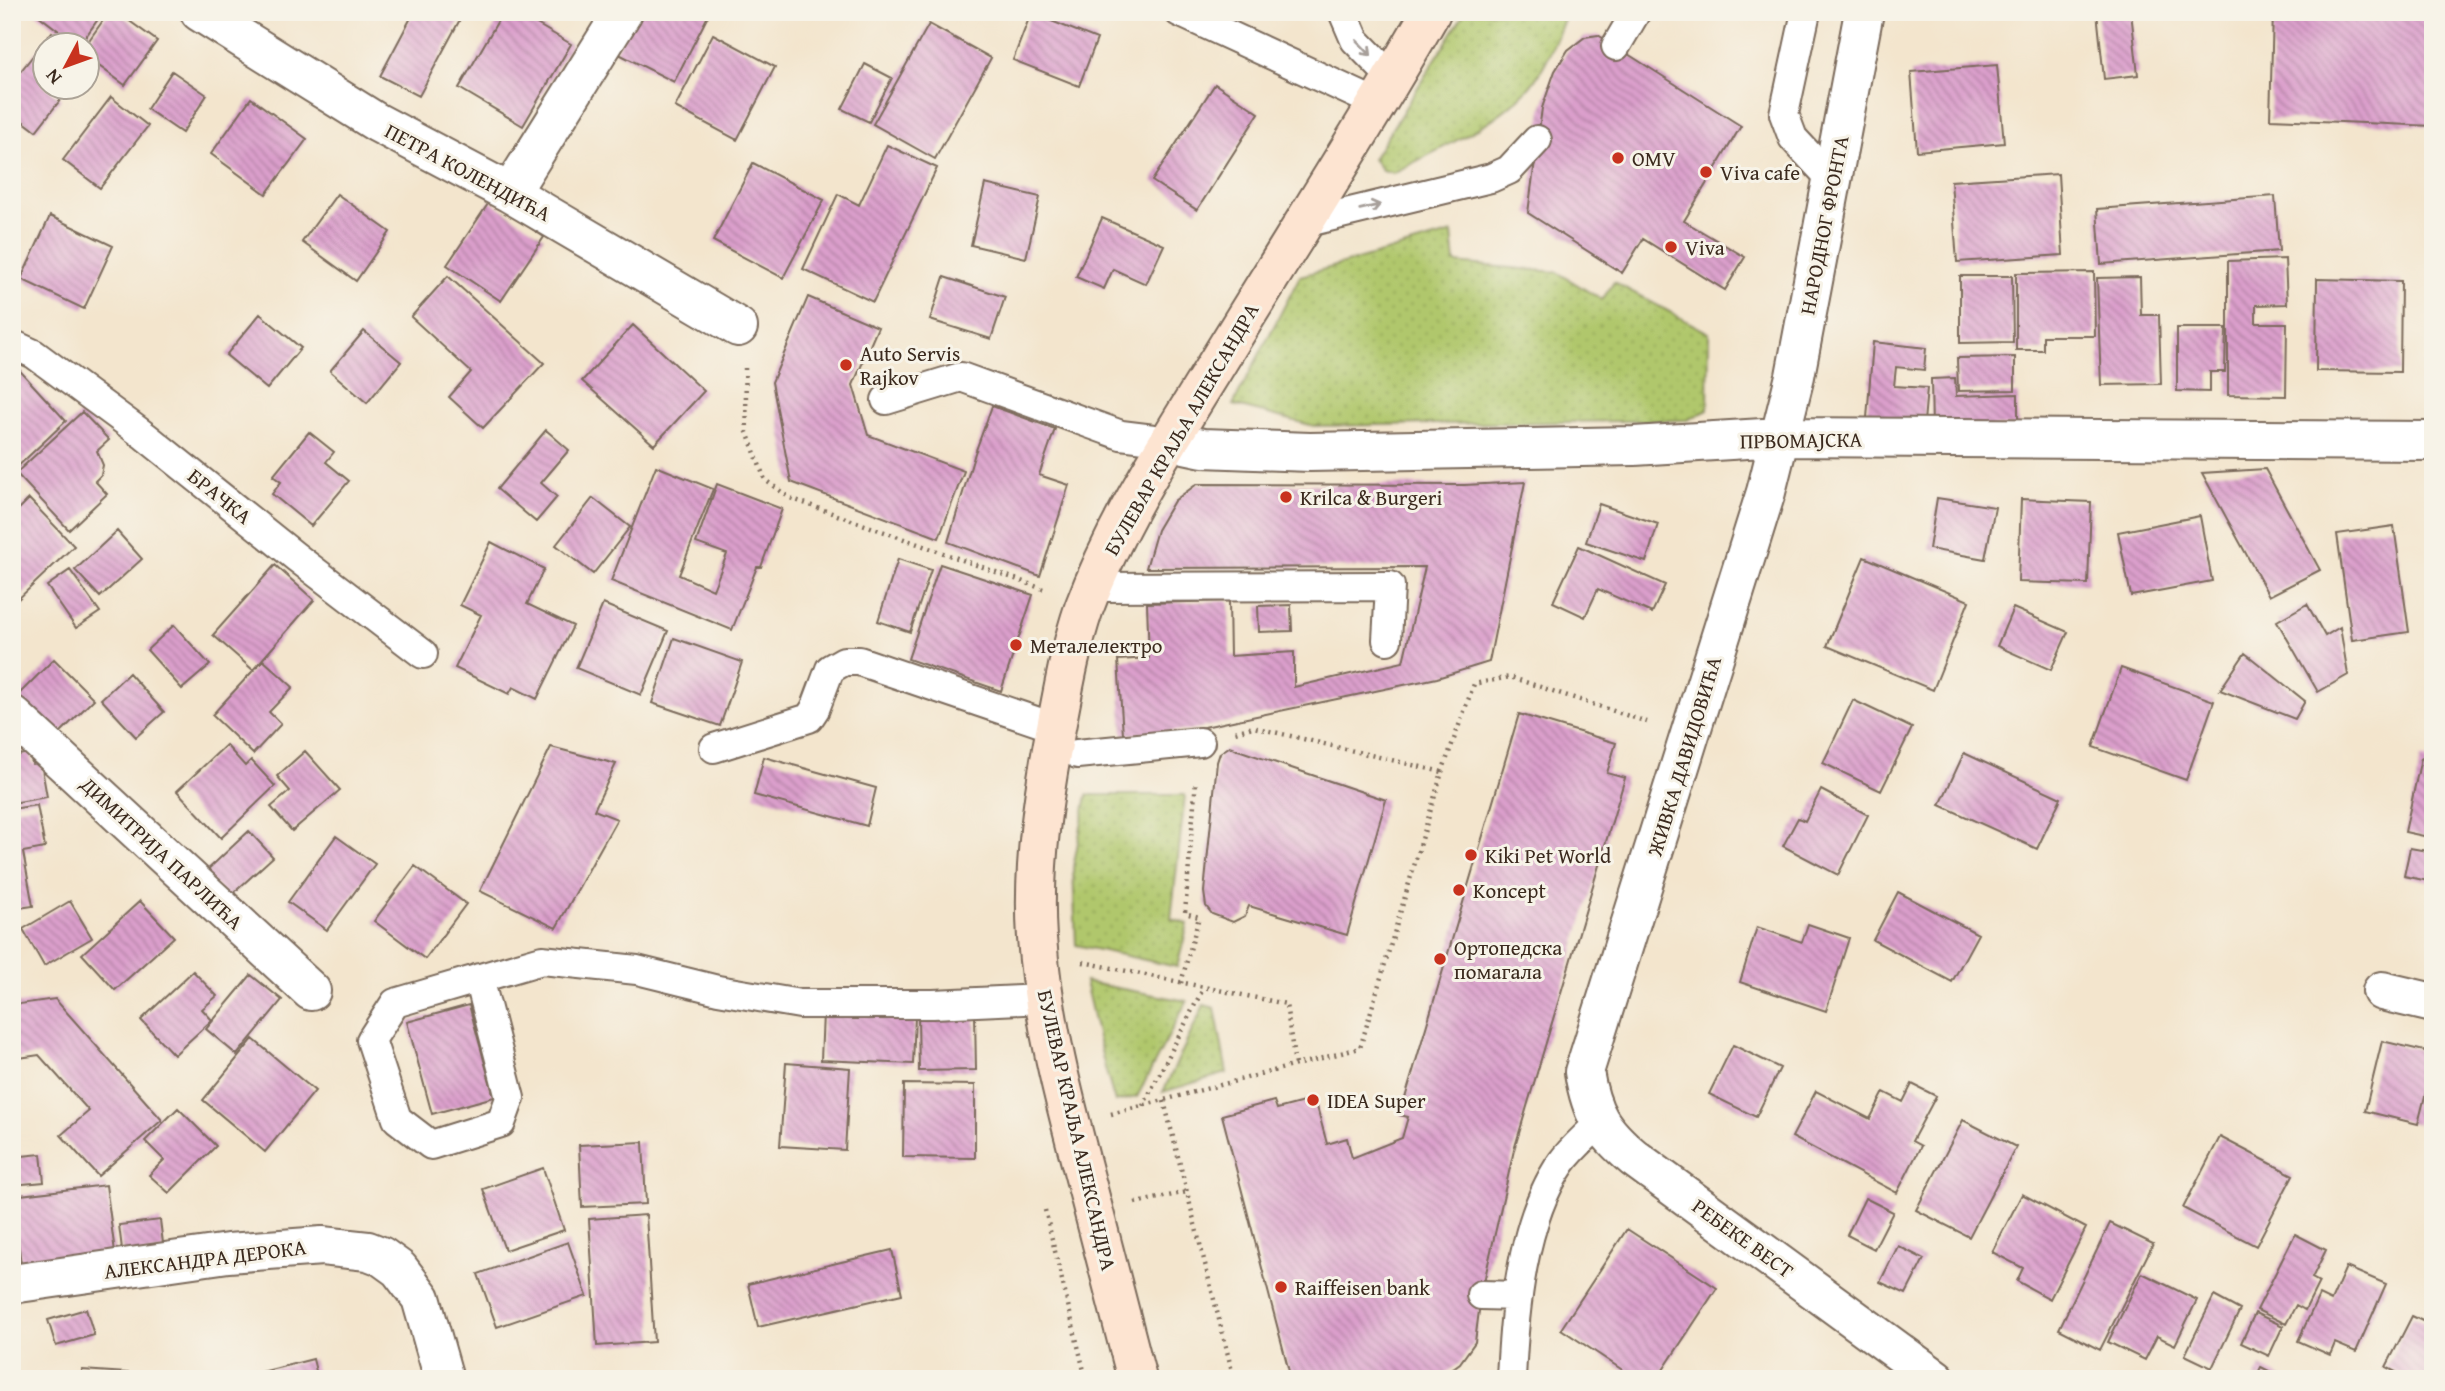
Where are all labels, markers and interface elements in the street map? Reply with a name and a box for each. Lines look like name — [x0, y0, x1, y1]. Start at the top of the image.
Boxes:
north arrow — [32, 32, 102, 102]
one-way arrow — [1355, 40, 1372, 57]
text: N — [38, 63, 68, 91]
street label: ПЕТРА КОЛЕНДИЋА — [380, 115, 557, 229]
street label: НАРОДНОГ ФРОНТА — [1791, 133, 1857, 317]
place label: OMV — [1632, 143, 1676, 174]
marker: OMV — [1610, 150, 1626, 166]
place label: Viva cafe — [1720, 157, 1800, 188]
marker: Viva cafe — [1698, 164, 1714, 180]
one-way arrow — [1358, 200, 1381, 213]
place label: Viva — [1685, 232, 1725, 263]
marker: Viva — [1663, 239, 1679, 255]
street label: БУЛЕВАР КРАЉА АЛЕКСАНДРА — [1096, 297, 1266, 561]
place label: Auto Servis Rajkov — [860, 338, 960, 393]
marker: Auto Servis Rajkov — [838, 357, 854, 373]
street label: ПРВОМАЈСКА — [1740, 423, 1863, 457]
street label: БРАЧКА — [181, 461, 259, 532]
place label: Krilca & Burgeri — [1300, 482, 1442, 513]
marker: Krilca & Burgeri — [1278, 489, 1294, 505]
place label: Металелектро — [1030, 630, 1162, 661]
marker: Металелектро — [1008, 637, 1024, 653]
street label: ЖИВКА ДАВИДОВИЋА — [1639, 652, 1729, 861]
street label: ДИМИТРИЈА ПАРЛИЋА — [73, 768, 250, 937]
place label: Kiki Pet World — [1485, 840, 1612, 871]
marker: Kiki Pet World — [1463, 847, 1479, 863]
place label: Koncept — [1473, 875, 1546, 906]
marker: Koncept — [1451, 882, 1467, 898]
place label: Ортопедска помагала — [1454, 932, 1562, 987]
marker: Ортопедска помагала — [1432, 951, 1448, 967]
street label: БУЛЕВАР КРАЉА АЛЕКСАНДРА — [1030, 987, 1124, 1274]
place label: IDEA Super — [1327, 1085, 1426, 1116]
marker: IDEA Super — [1305, 1092, 1321, 1108]
street label: РЕБЕКЕ ВЕСТ — [1686, 1191, 1800, 1285]
street label: АЛЕКСАНДРА ДЕРОКА — [102, 1231, 308, 1287]
place label: Raiffeisen bank — [1295, 1272, 1430, 1303]
marker: Raiffeisen bank — [1273, 1279, 1289, 1295]

